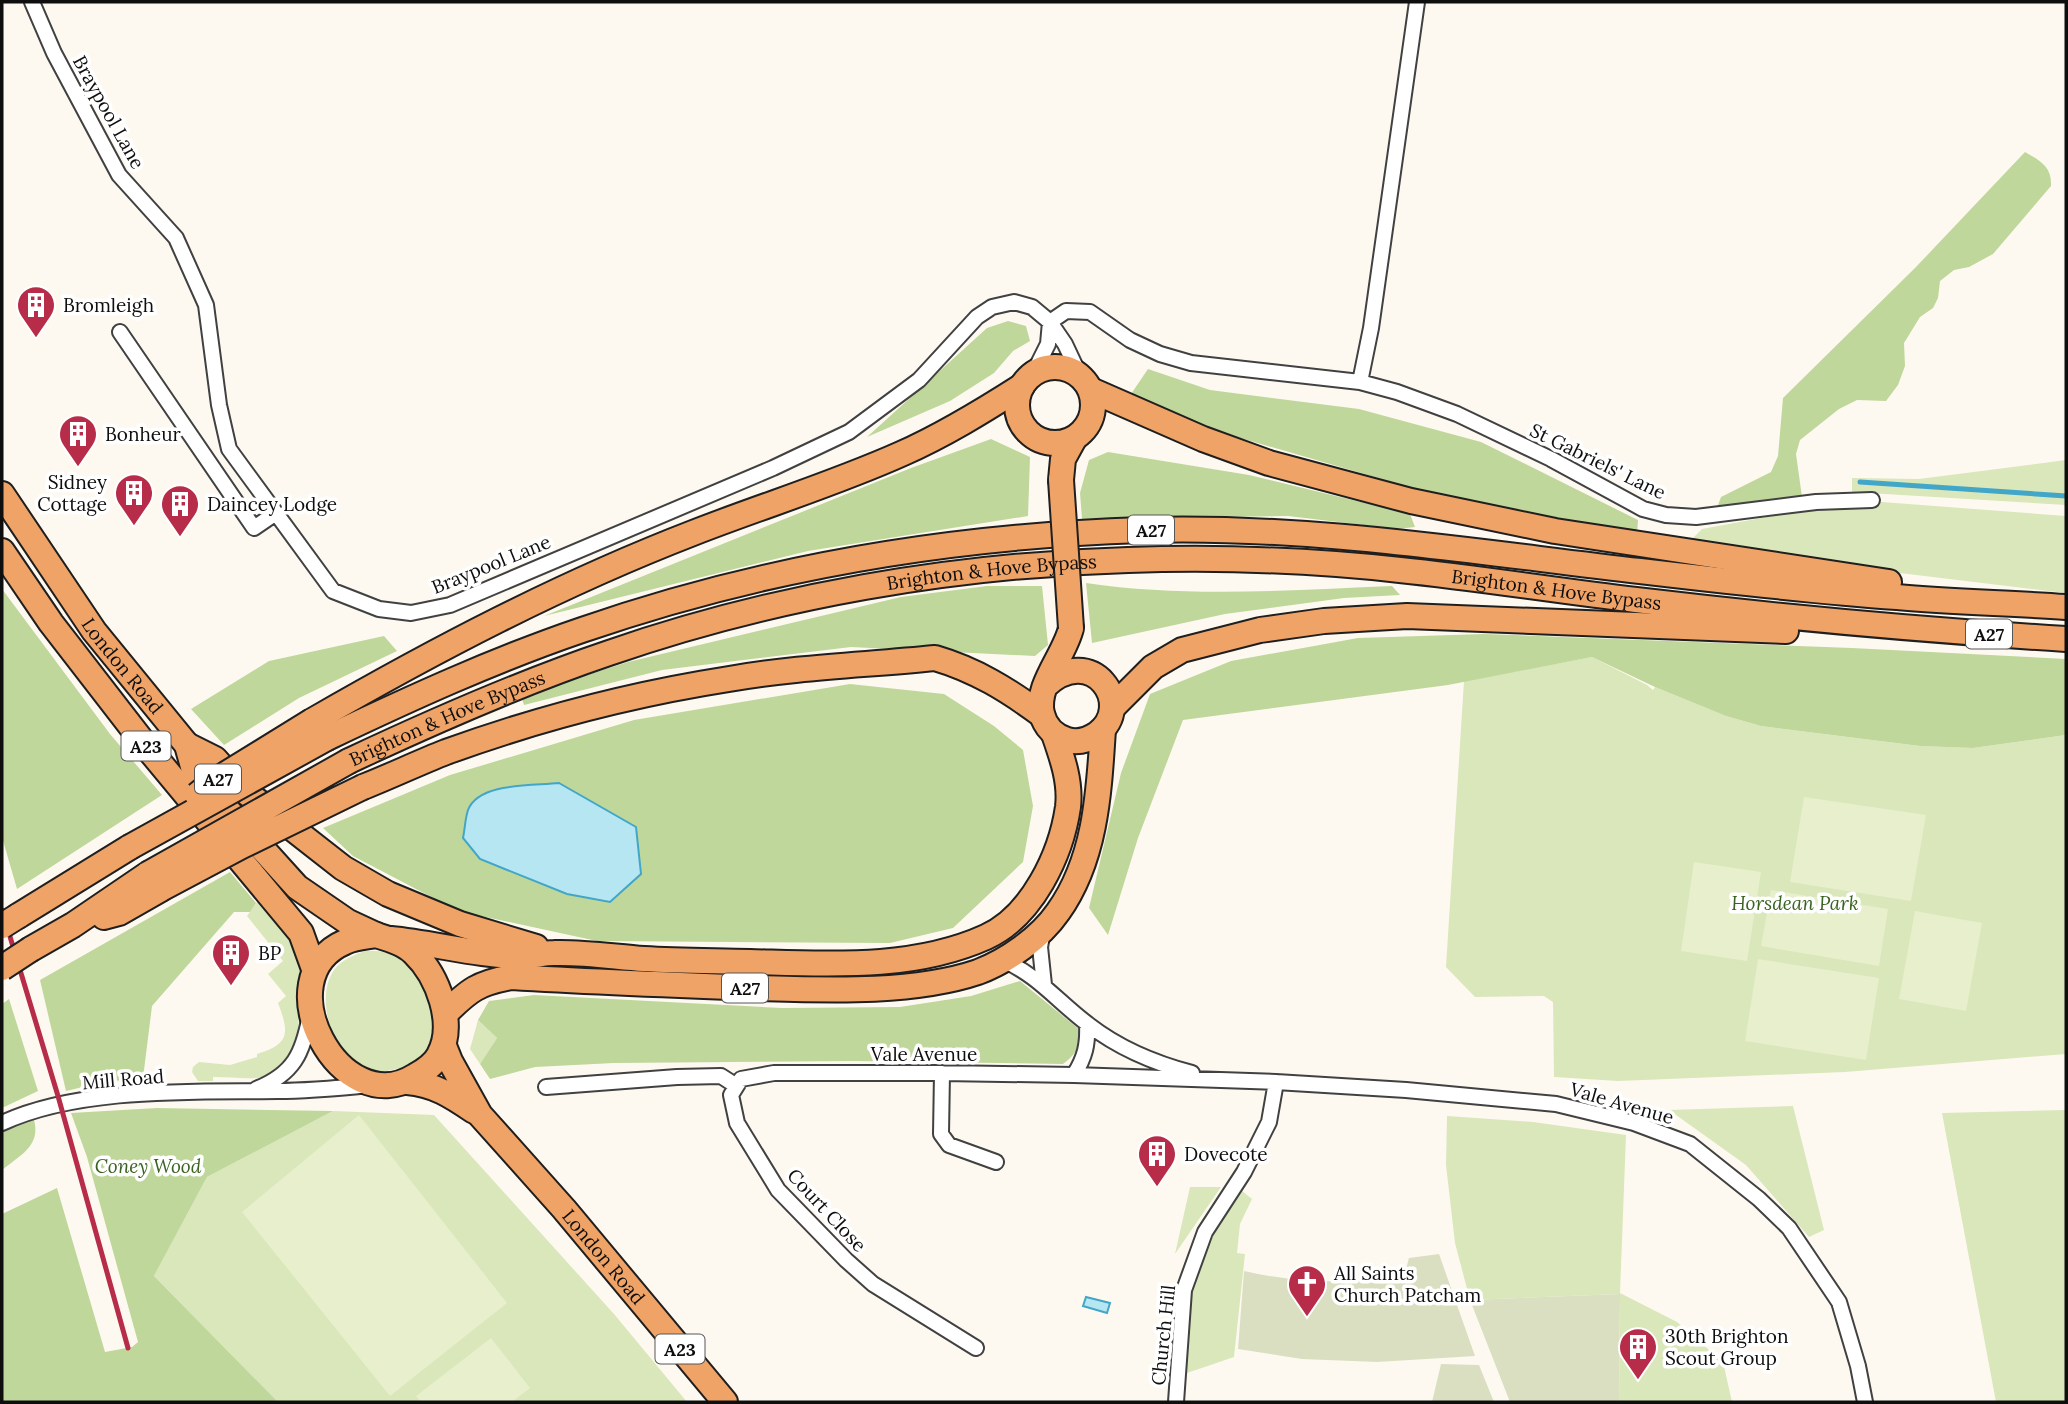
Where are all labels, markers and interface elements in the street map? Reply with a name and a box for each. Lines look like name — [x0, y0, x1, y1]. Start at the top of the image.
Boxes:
street label: Braypool Lane — [68, 51, 150, 173]
building icon: Bromleigh — [15, 284, 57, 339]
place label: Bromleigh — [63, 293, 154, 317]
building icon: Bonheur — [57, 413, 99, 468]
street label: St Gabriels' Lane — [1526, 418, 1670, 504]
place label: Bonheur — [105, 422, 181, 446]
place label: Sidney Cottage — [37, 470, 107, 516]
building icon: Sidney Cottage — [113, 472, 155, 527]
building icon: Daincey Lodge — [159, 483, 201, 538]
place label: Daincey Lodge — [207, 492, 337, 516]
road number: A27 — [1128, 516, 1174, 544]
street label: Braypool Lane — [428, 529, 554, 599]
street label: Brighton & Hove Bypass — [885, 549, 1098, 595]
street label: Brighton & Hove Bypass — [1450, 564, 1663, 615]
street label: London Road — [77, 613, 169, 719]
road number: A27 — [1966, 620, 2012, 648]
street label: Brighton & Hove Bypass — [345, 665, 549, 771]
road number: A23 — [122, 732, 170, 760]
road number: A27 — [195, 764, 241, 794]
park label: Horsdean Park — [1731, 891, 1859, 915]
building icon: BP — [210, 932, 252, 987]
place label: BP — [258, 941, 282, 965]
road number: A27 — [722, 973, 768, 1002]
street label: Vale Avenue — [870, 1042, 977, 1066]
street label: Mill Road — [81, 1063, 165, 1095]
street label: Vale Avenue — [1566, 1076, 1677, 1129]
building icon: Dovecote — [1136, 1133, 1178, 1188]
place label: Dovecote — [1184, 1142, 1268, 1166]
park label: Coney Wood — [95, 1154, 202, 1178]
street label: Court Close — [782, 1163, 872, 1257]
street label: London Road — [557, 1204, 650, 1309]
place label: All Saints Church Patcham — [1333, 1261, 1481, 1307]
church icon: All Saints Church Patcham — [1286, 1263, 1328, 1318]
street label: Church Hill — [1146, 1284, 1180, 1386]
place label: 30th Brighton Scout Group — [1665, 1324, 1789, 1370]
building icon: 30th Brighton Scout Group — [1617, 1326, 1659, 1381]
road number: A23 — [656, 1334, 704, 1364]

